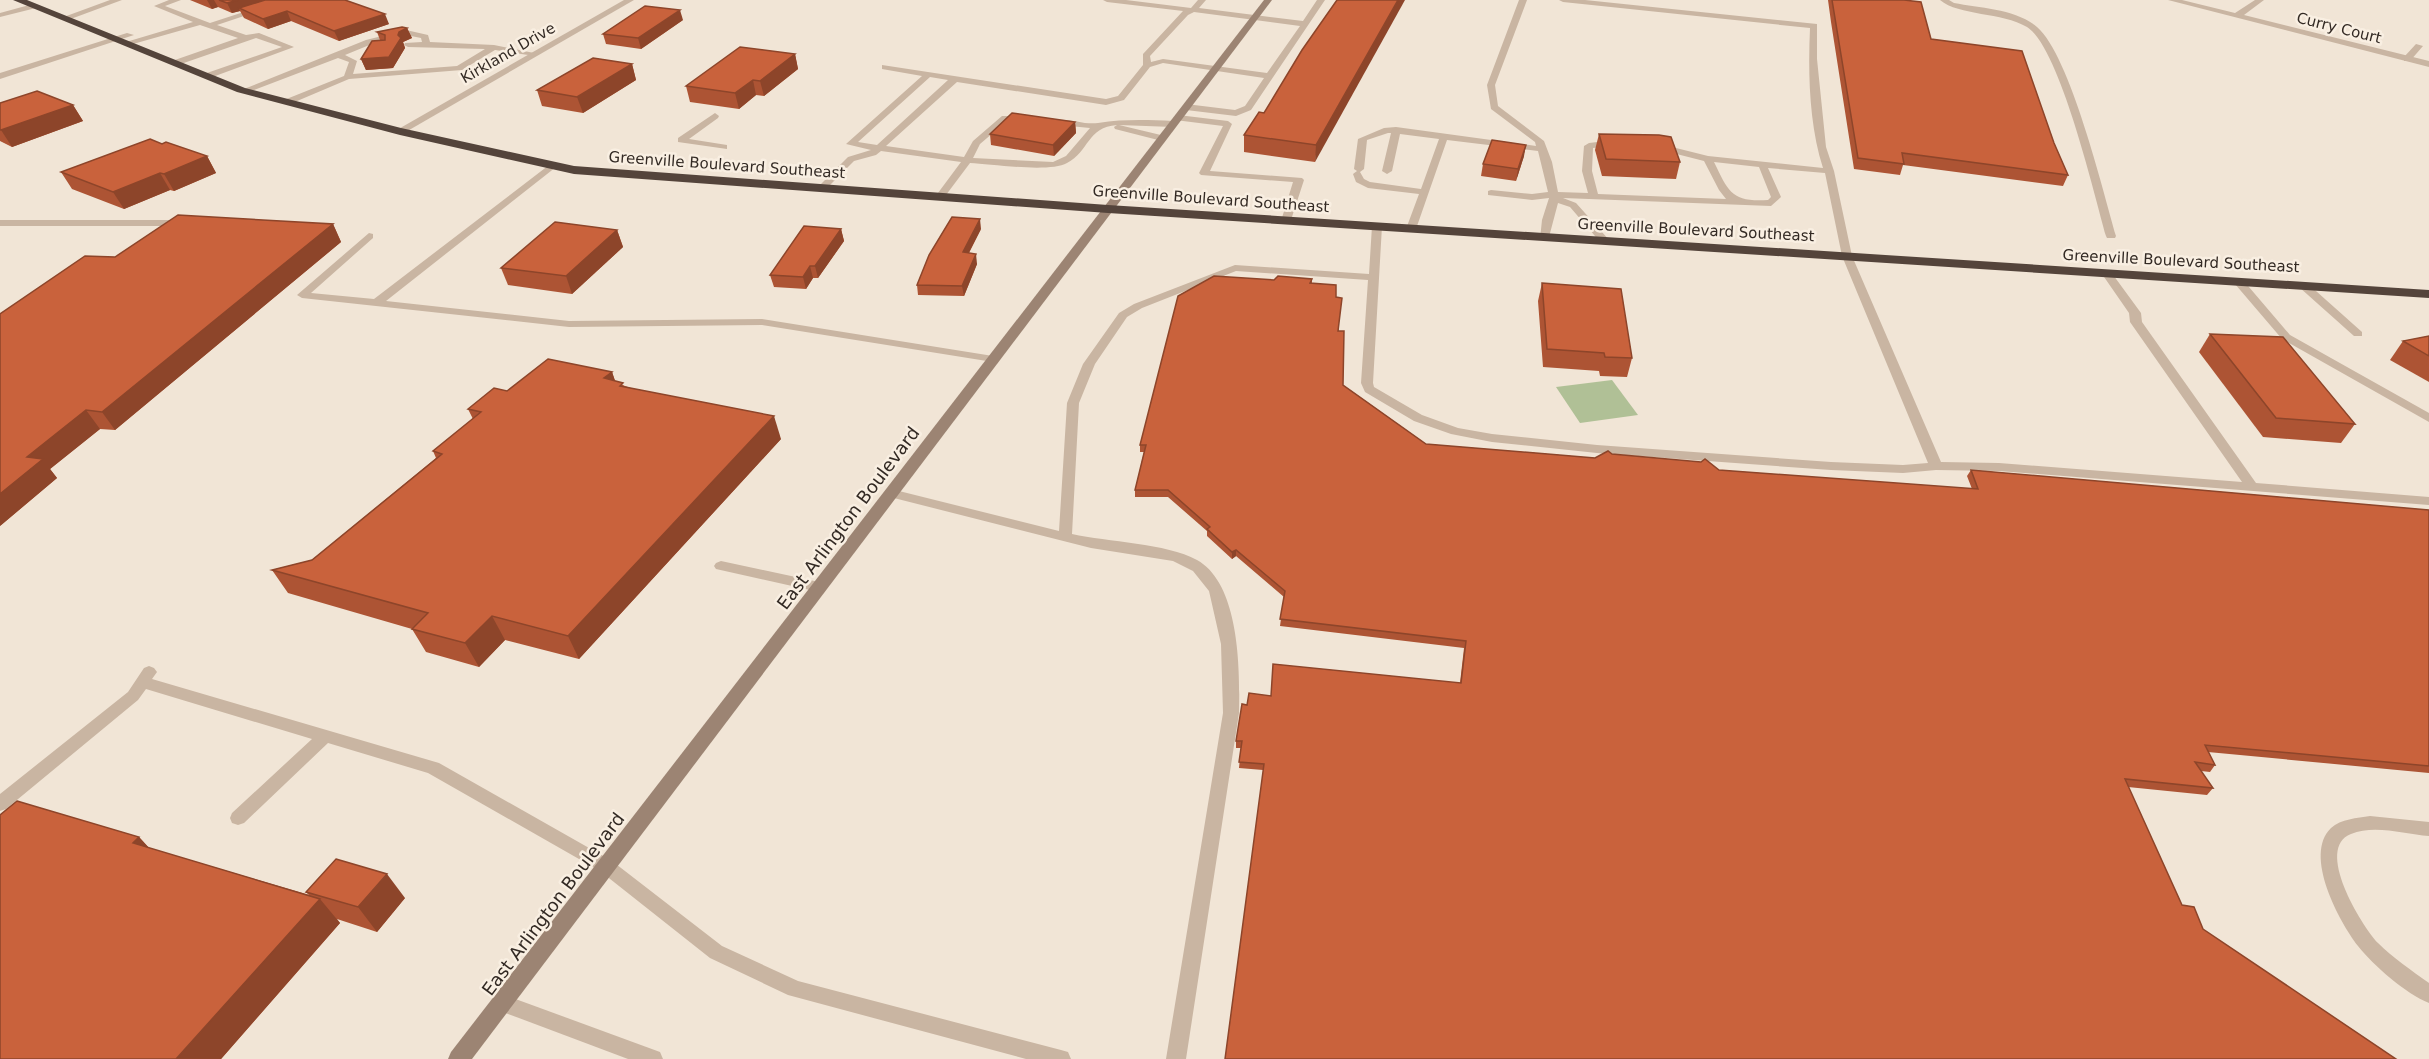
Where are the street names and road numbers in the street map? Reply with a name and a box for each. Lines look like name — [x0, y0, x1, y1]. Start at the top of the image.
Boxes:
street label: Curry Court — [2295, 9, 2383, 47]
street label: Kirkland Drive — [458, 19, 558, 87]
street label: Greenville Boulevard Southeast — [608, 148, 846, 182]
street label: Greenville Boulevard Southeast — [1092, 182, 1330, 216]
street label: Greenville Boulevard Southeast — [1577, 215, 1815, 245]
street label: Greenville Boulevard Southeast — [2062, 246, 2300, 276]
street label: East Arlington Boulevard — [772, 422, 924, 614]
street label: East Arlington Boulevard — [477, 808, 629, 1000]

